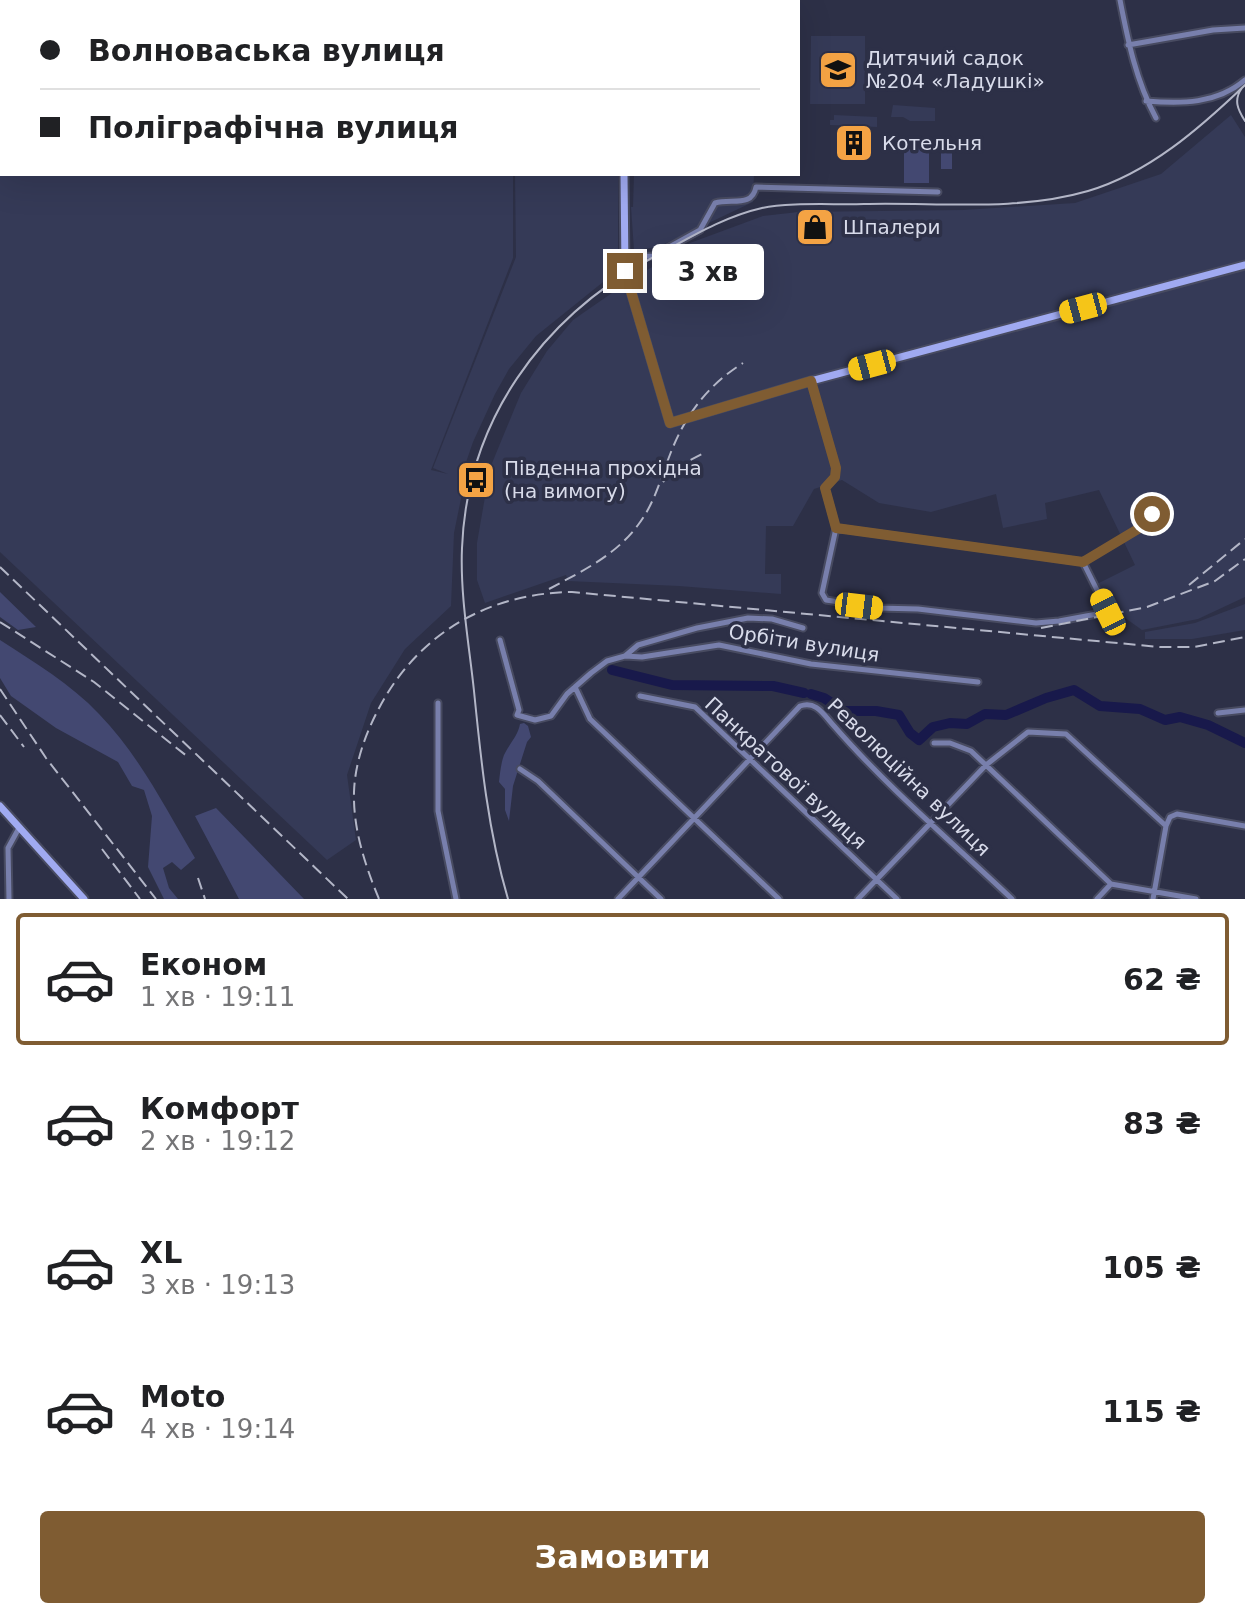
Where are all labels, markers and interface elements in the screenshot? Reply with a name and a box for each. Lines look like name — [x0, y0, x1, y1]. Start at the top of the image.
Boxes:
text: Волноваська вулиця — [88, 33, 445, 68]
place label: Дитячий садок №204 «Ладушкі» — [866, 46, 1045, 93]
school or university icon: Дитячий садок №204 «Ладушкі» — [817, 49, 859, 91]
text: Поліграфічна вулиця — [88, 110, 458, 145]
building icon: Котельня — [833, 122, 875, 164]
place label: Котельня — [882, 131, 982, 155]
shop icon: Шпалери — [794, 206, 836, 248]
place label: Шпалери — [843, 215, 941, 239]
callout: 3 хв — [653, 243, 765, 299]
route end — [607, 253, 643, 289]
text: 3 хв — [678, 257, 738, 287]
car — [1057, 290, 1109, 326]
car — [846, 347, 898, 383]
place label: Південна прохідна (на вимогу) — [504, 456, 702, 503]
bus stop icon: Південна прохідна (на вимогу) — [455, 459, 497, 501]
route start — [1134, 496, 1170, 532]
car — [1087, 585, 1129, 639]
car — [834, 591, 884, 621]
street label: Орбіти вулиця — [727, 619, 881, 667]
street label: Панкратової вулиця — [700, 692, 872, 854]
street label: Революційна вулиця — [823, 693, 995, 861]
icon: car — [44, 943, 116, 1015]
text: Економ — [140, 947, 267, 982]
text: 62 ₴ — [1123, 962, 1201, 997]
text: 1 хв · 19:11 — [140, 982, 295, 1012]
icon: car — [44, 1087, 116, 1159]
text: Комфорт — [140, 1091, 299, 1126]
text: 83 ₴ — [1123, 1106, 1201, 1141]
text: 2 хв · 19:12 — [140, 1126, 295, 1156]
icon: car — [44, 1231, 116, 1303]
text: XL — [140, 1235, 182, 1270]
text: 105 ₴ — [1102, 1250, 1201, 1285]
text: 3 хв · 19:13 — [140, 1270, 295, 1300]
icon: car — [44, 1375, 116, 1447]
text: Moto — [140, 1379, 225, 1414]
text: 115 ₴ — [1102, 1394, 1201, 1429]
text: 4 хв · 19:14 — [140, 1414, 295, 1444]
button: Замовити — [40, 1511, 1205, 1603]

